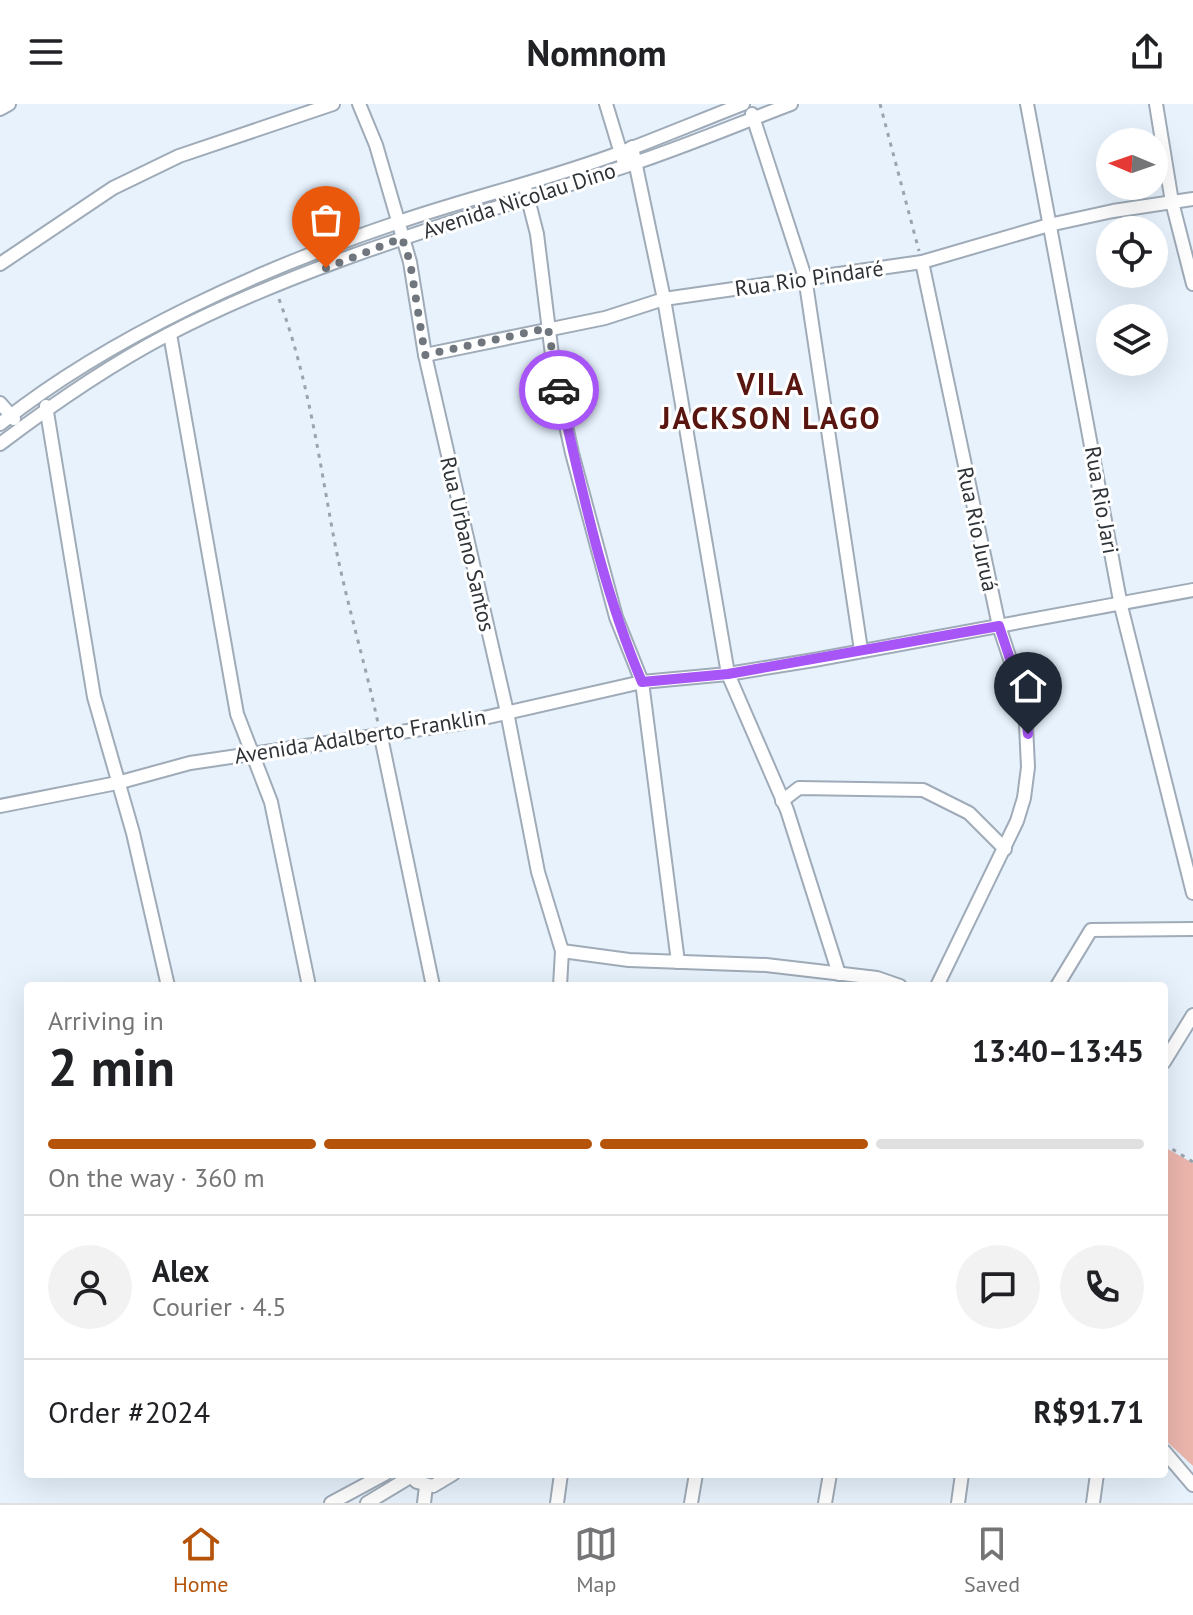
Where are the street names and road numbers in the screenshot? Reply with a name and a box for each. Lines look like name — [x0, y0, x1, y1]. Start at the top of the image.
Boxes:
street label: Avenida Nicolau Dino — [419, 156, 619, 244]
street label: Rua Rio Pindaré — [733, 254, 885, 302]
street label: Rua Rio Jari — [1079, 444, 1125, 556]
street label: Rua Urbano Santos — [434, 454, 502, 634]
street label: Rua Rio Juruá — [951, 464, 1005, 594]
street label: Avenida Adalberto Franklin — [232, 702, 488, 770]

